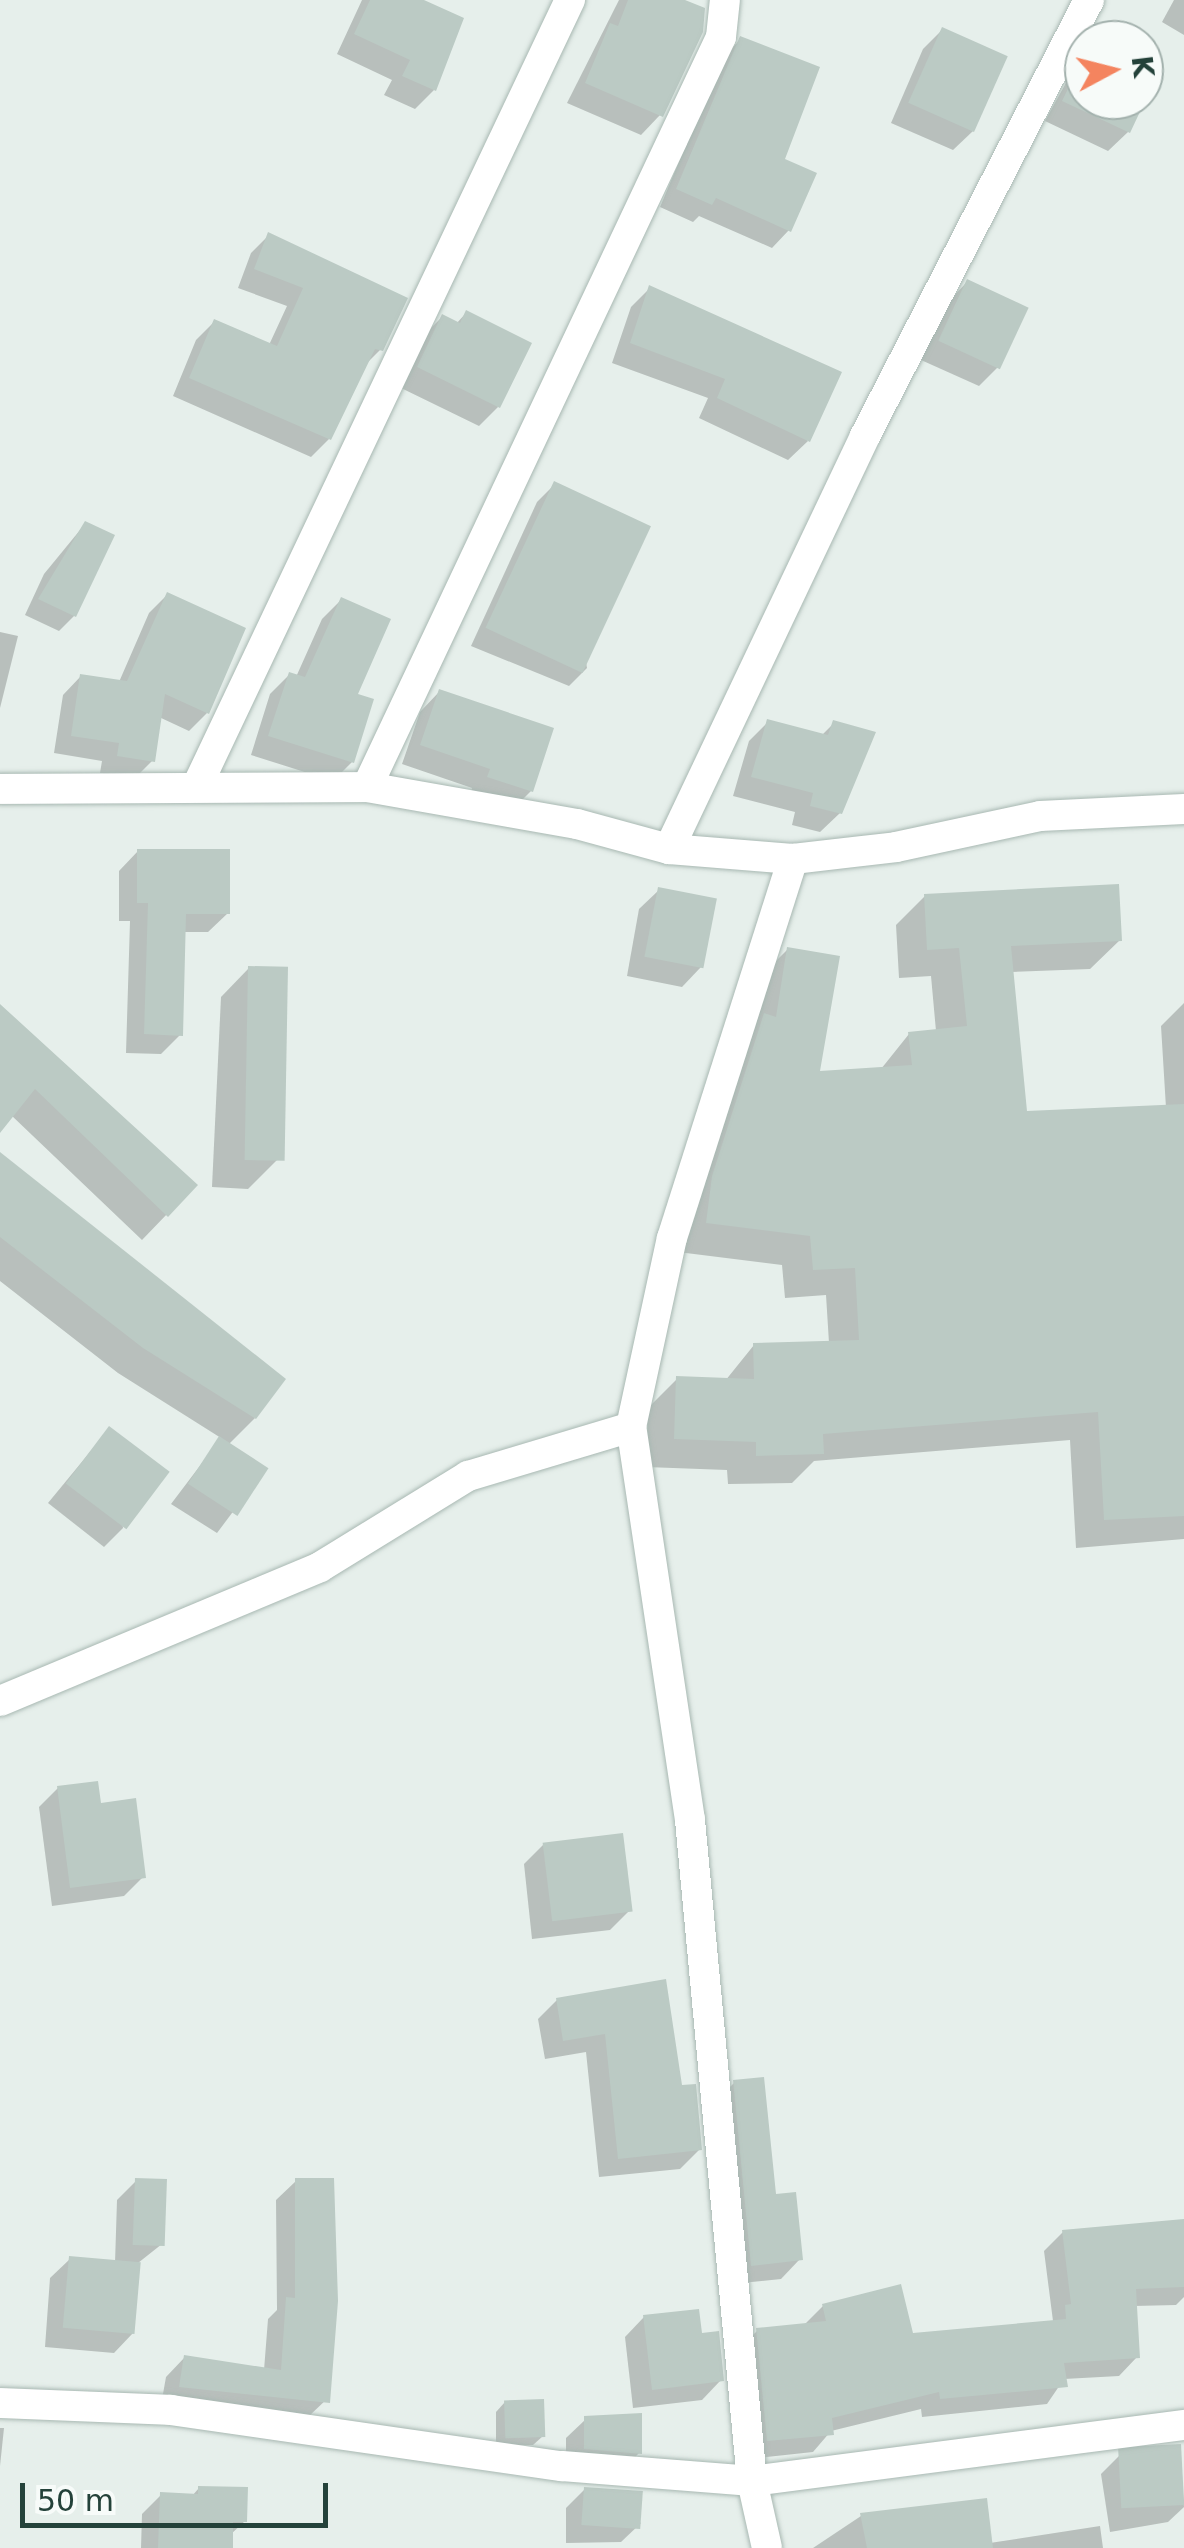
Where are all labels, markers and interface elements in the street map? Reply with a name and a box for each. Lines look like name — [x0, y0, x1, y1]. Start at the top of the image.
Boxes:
north arrow — [1064, 20, 1164, 120]
text: K — [1125, 54, 1160, 79]
scale bar — [25, 2463, 332, 2525]
text: 50 m — [37, 2483, 114, 2518]

